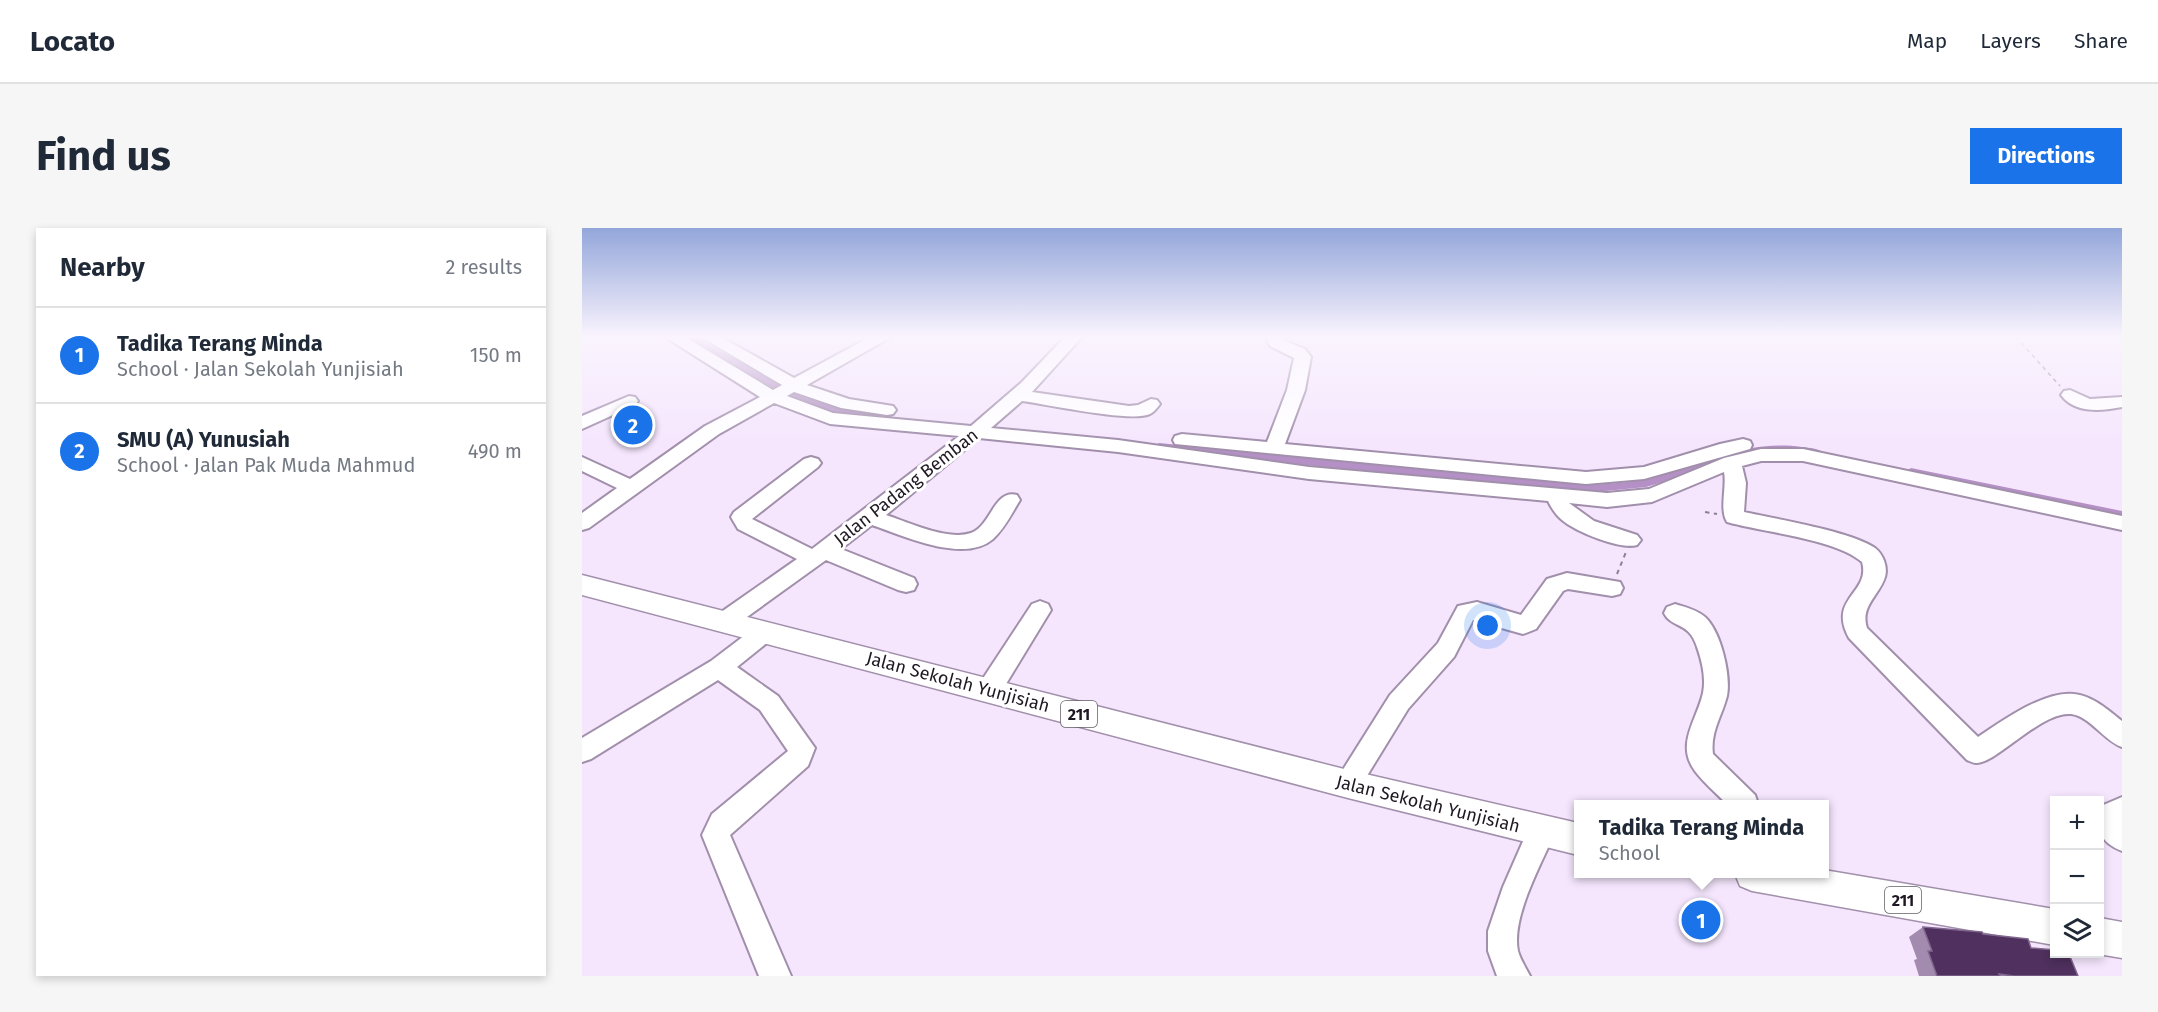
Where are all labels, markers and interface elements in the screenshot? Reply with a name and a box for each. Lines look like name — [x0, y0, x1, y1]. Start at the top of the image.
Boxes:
text: Locato — [30, 25, 115, 58]
text: Map — [1907, 28, 1947, 54]
text: Layers — [1980, 28, 2041, 54]
text: Share — [2074, 28, 2128, 54]
button: Directions — [1970, 128, 2122, 184]
text: Find us — [36, 131, 171, 181]
text: Nearby — [60, 252, 145, 283]
text: 2 results — [445, 255, 522, 279]
text: Tadika Terang Minda — [117, 330, 323, 357]
text: 1 — [75, 343, 84, 367]
text: 150 m — [470, 343, 522, 367]
text: School · Jalan Sekolah Yunjisiah — [117, 357, 404, 381]
pin: 2 — [614, 402, 652, 448]
street label: Jalan Padang Bemban — [830, 424, 982, 550]
text: SMU (A) Yunusiah — [117, 426, 290, 453]
text: 2 — [74, 439, 85, 463]
text: 490 m — [468, 439, 522, 463]
text: School · Jalan Pak Muda Mahmud — [117, 453, 415, 477]
your location — [1473, 611, 1502, 640]
street label: Jalan Sekolah Yunjisiah — [864, 647, 1052, 717]
road number: 211 — [1061, 701, 1097, 727]
street label: Jalan Sekolah Yunjisiah — [1334, 770, 1522, 838]
map controls — [2050, 796, 2104, 958]
button: + — [2050, 796, 2104, 850]
popup — [1574, 800, 1829, 878]
text: Tadika Terang Minda — [1599, 814, 1804, 841]
text: School — [1599, 841, 1660, 865]
button: − — [2050, 850, 2104, 904]
road number: 211 — [1885, 887, 1921, 913]
pin: 1 — [1682, 898, 1720, 942]
button: layers — [2050, 904, 2104, 958]

